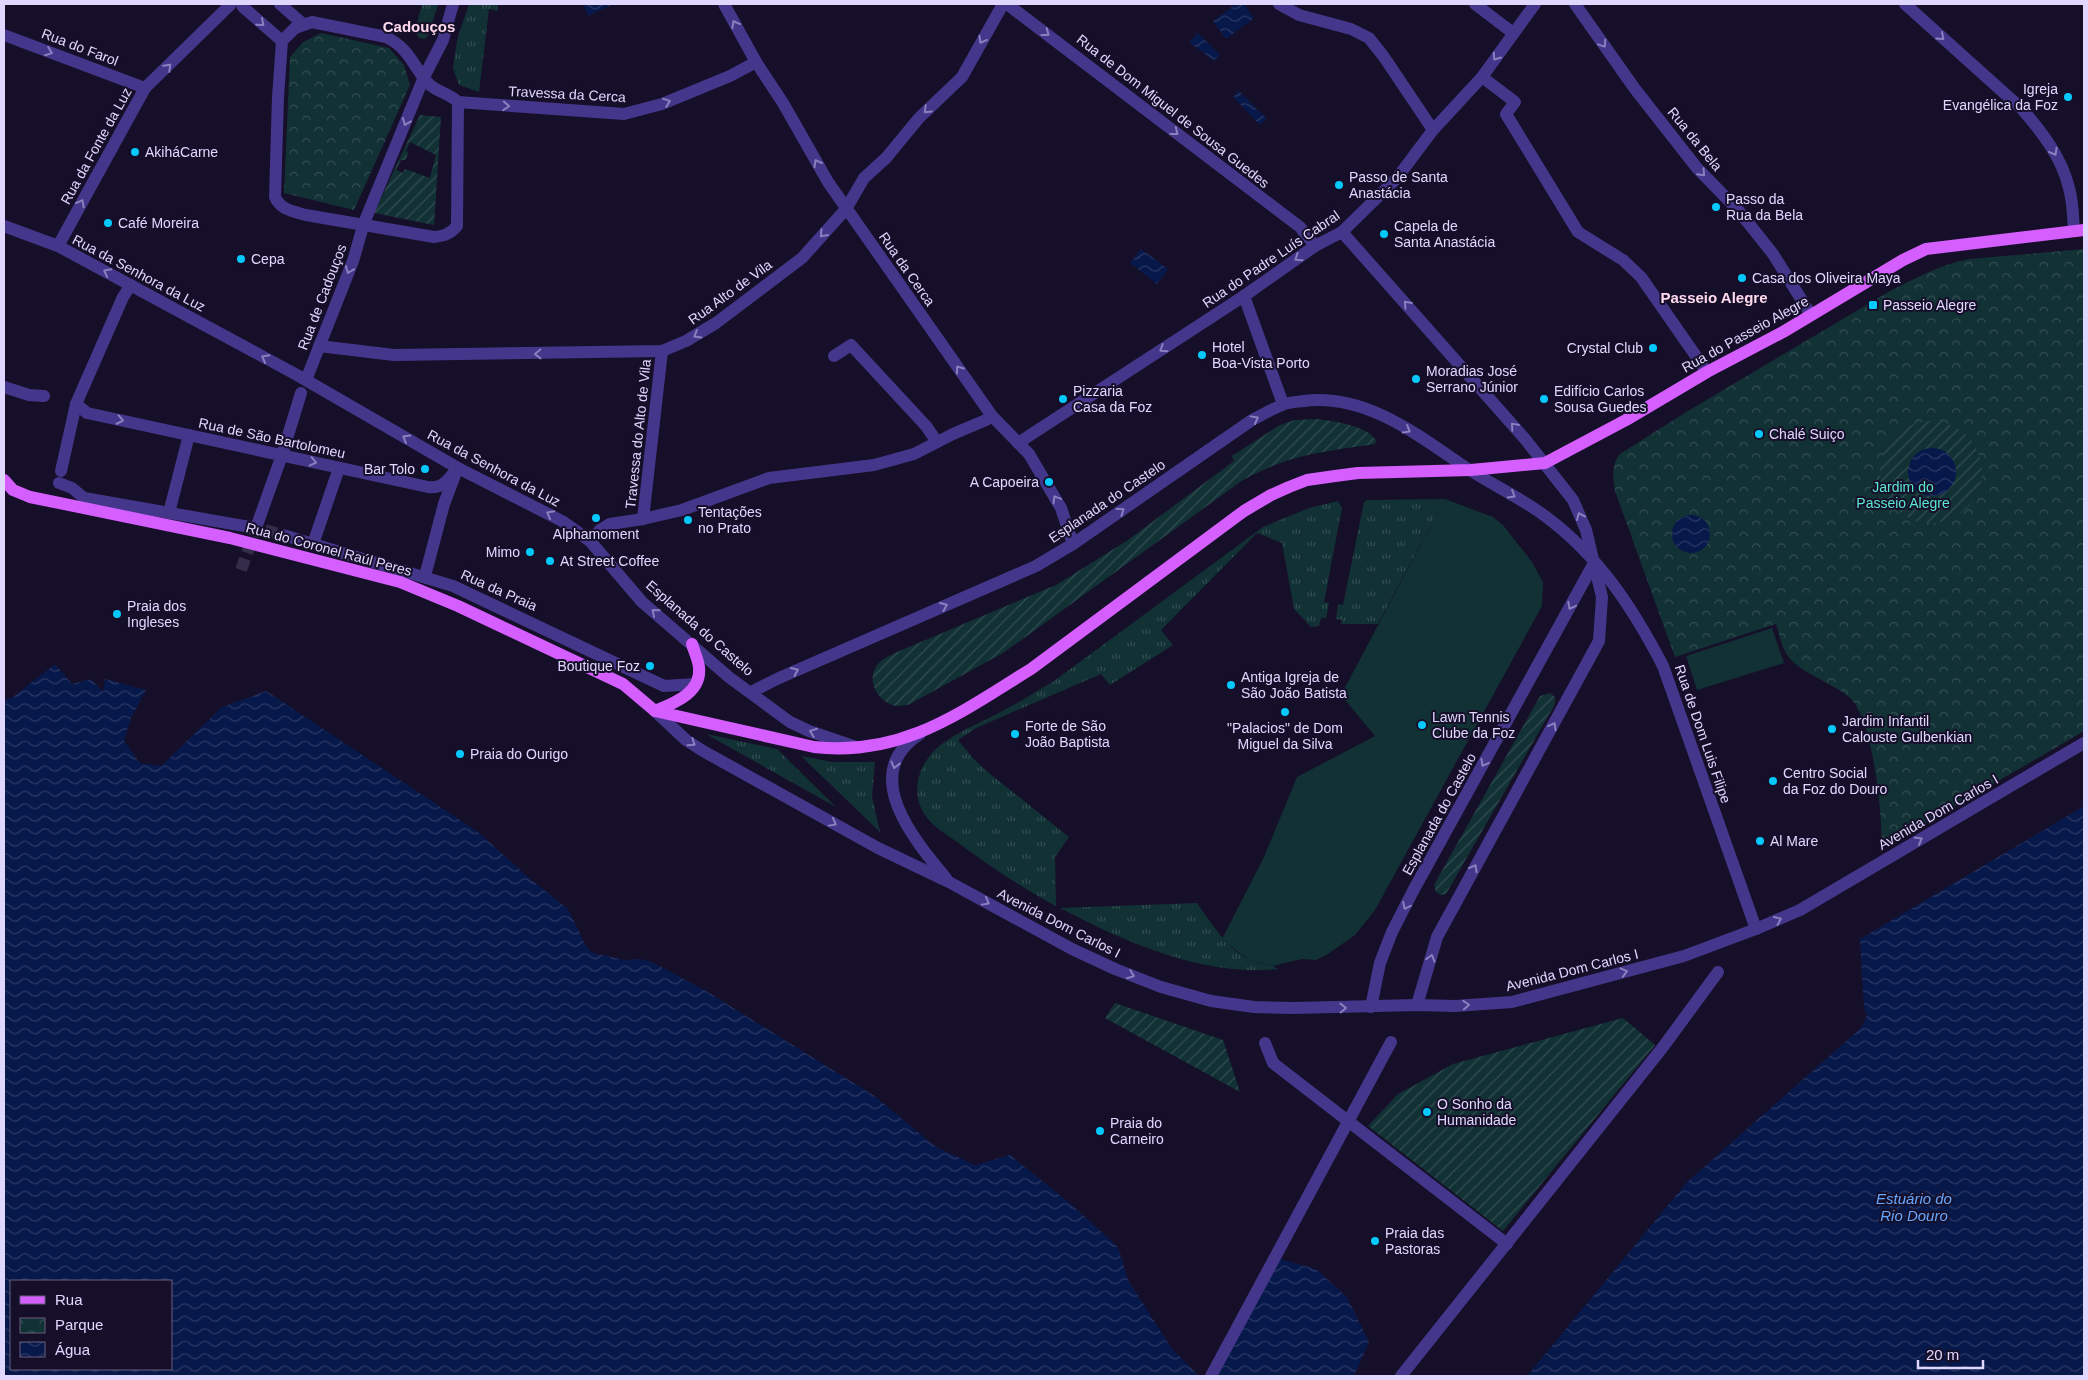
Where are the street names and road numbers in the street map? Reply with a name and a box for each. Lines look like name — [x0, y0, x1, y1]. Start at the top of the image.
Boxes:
street label: Rua do Farol — [39, 25, 121, 69]
street label: Rua de Dom Miguel de Sousa Guedes — [1074, 31, 1272, 191]
street label: Travessa da Cerca — [508, 83, 626, 105]
street label: Rua da Fonte da Luz — [57, 85, 135, 207]
street label: Rua da Bela — [1665, 104, 1726, 174]
street label: Rua do Padre Luís Cabral — [1199, 207, 1343, 311]
street label: Rua da Cerca — [876, 229, 938, 309]
street label: Rua da Senhora da Luz — [70, 231, 208, 315]
street label: Rua de Cadouços — [294, 242, 350, 352]
street label: Rua Alto de Vila — [685, 256, 775, 328]
street label: Rua do Passeio Alegre — [1679, 292, 1811, 376]
street label: Travessa do Alto de Vila — [622, 358, 654, 510]
street label: Rua de São Bartolomeu — [197, 415, 347, 461]
street label: Rua da Senhora da Luz — [425, 426, 563, 510]
street label: Esplanada do Castelo — [1046, 456, 1168, 546]
street label: Rua do Coronel Raúl Peres — [244, 519, 414, 579]
street label: Rua da Praia — [458, 566, 540, 614]
street label: Esplanada do Castelo — [643, 577, 757, 679]
street label: Rua de Dom Luis Filipe — [1672, 663, 1734, 806]
street label: Esplanada do Castelo — [1399, 750, 1479, 878]
street label: Avenida Dom Carlos I — [1875, 771, 2001, 853]
street label: Avenida Dom Carlos I — [995, 885, 1123, 961]
street label: Avenida Dom Carlos I — [1504, 946, 1640, 994]

